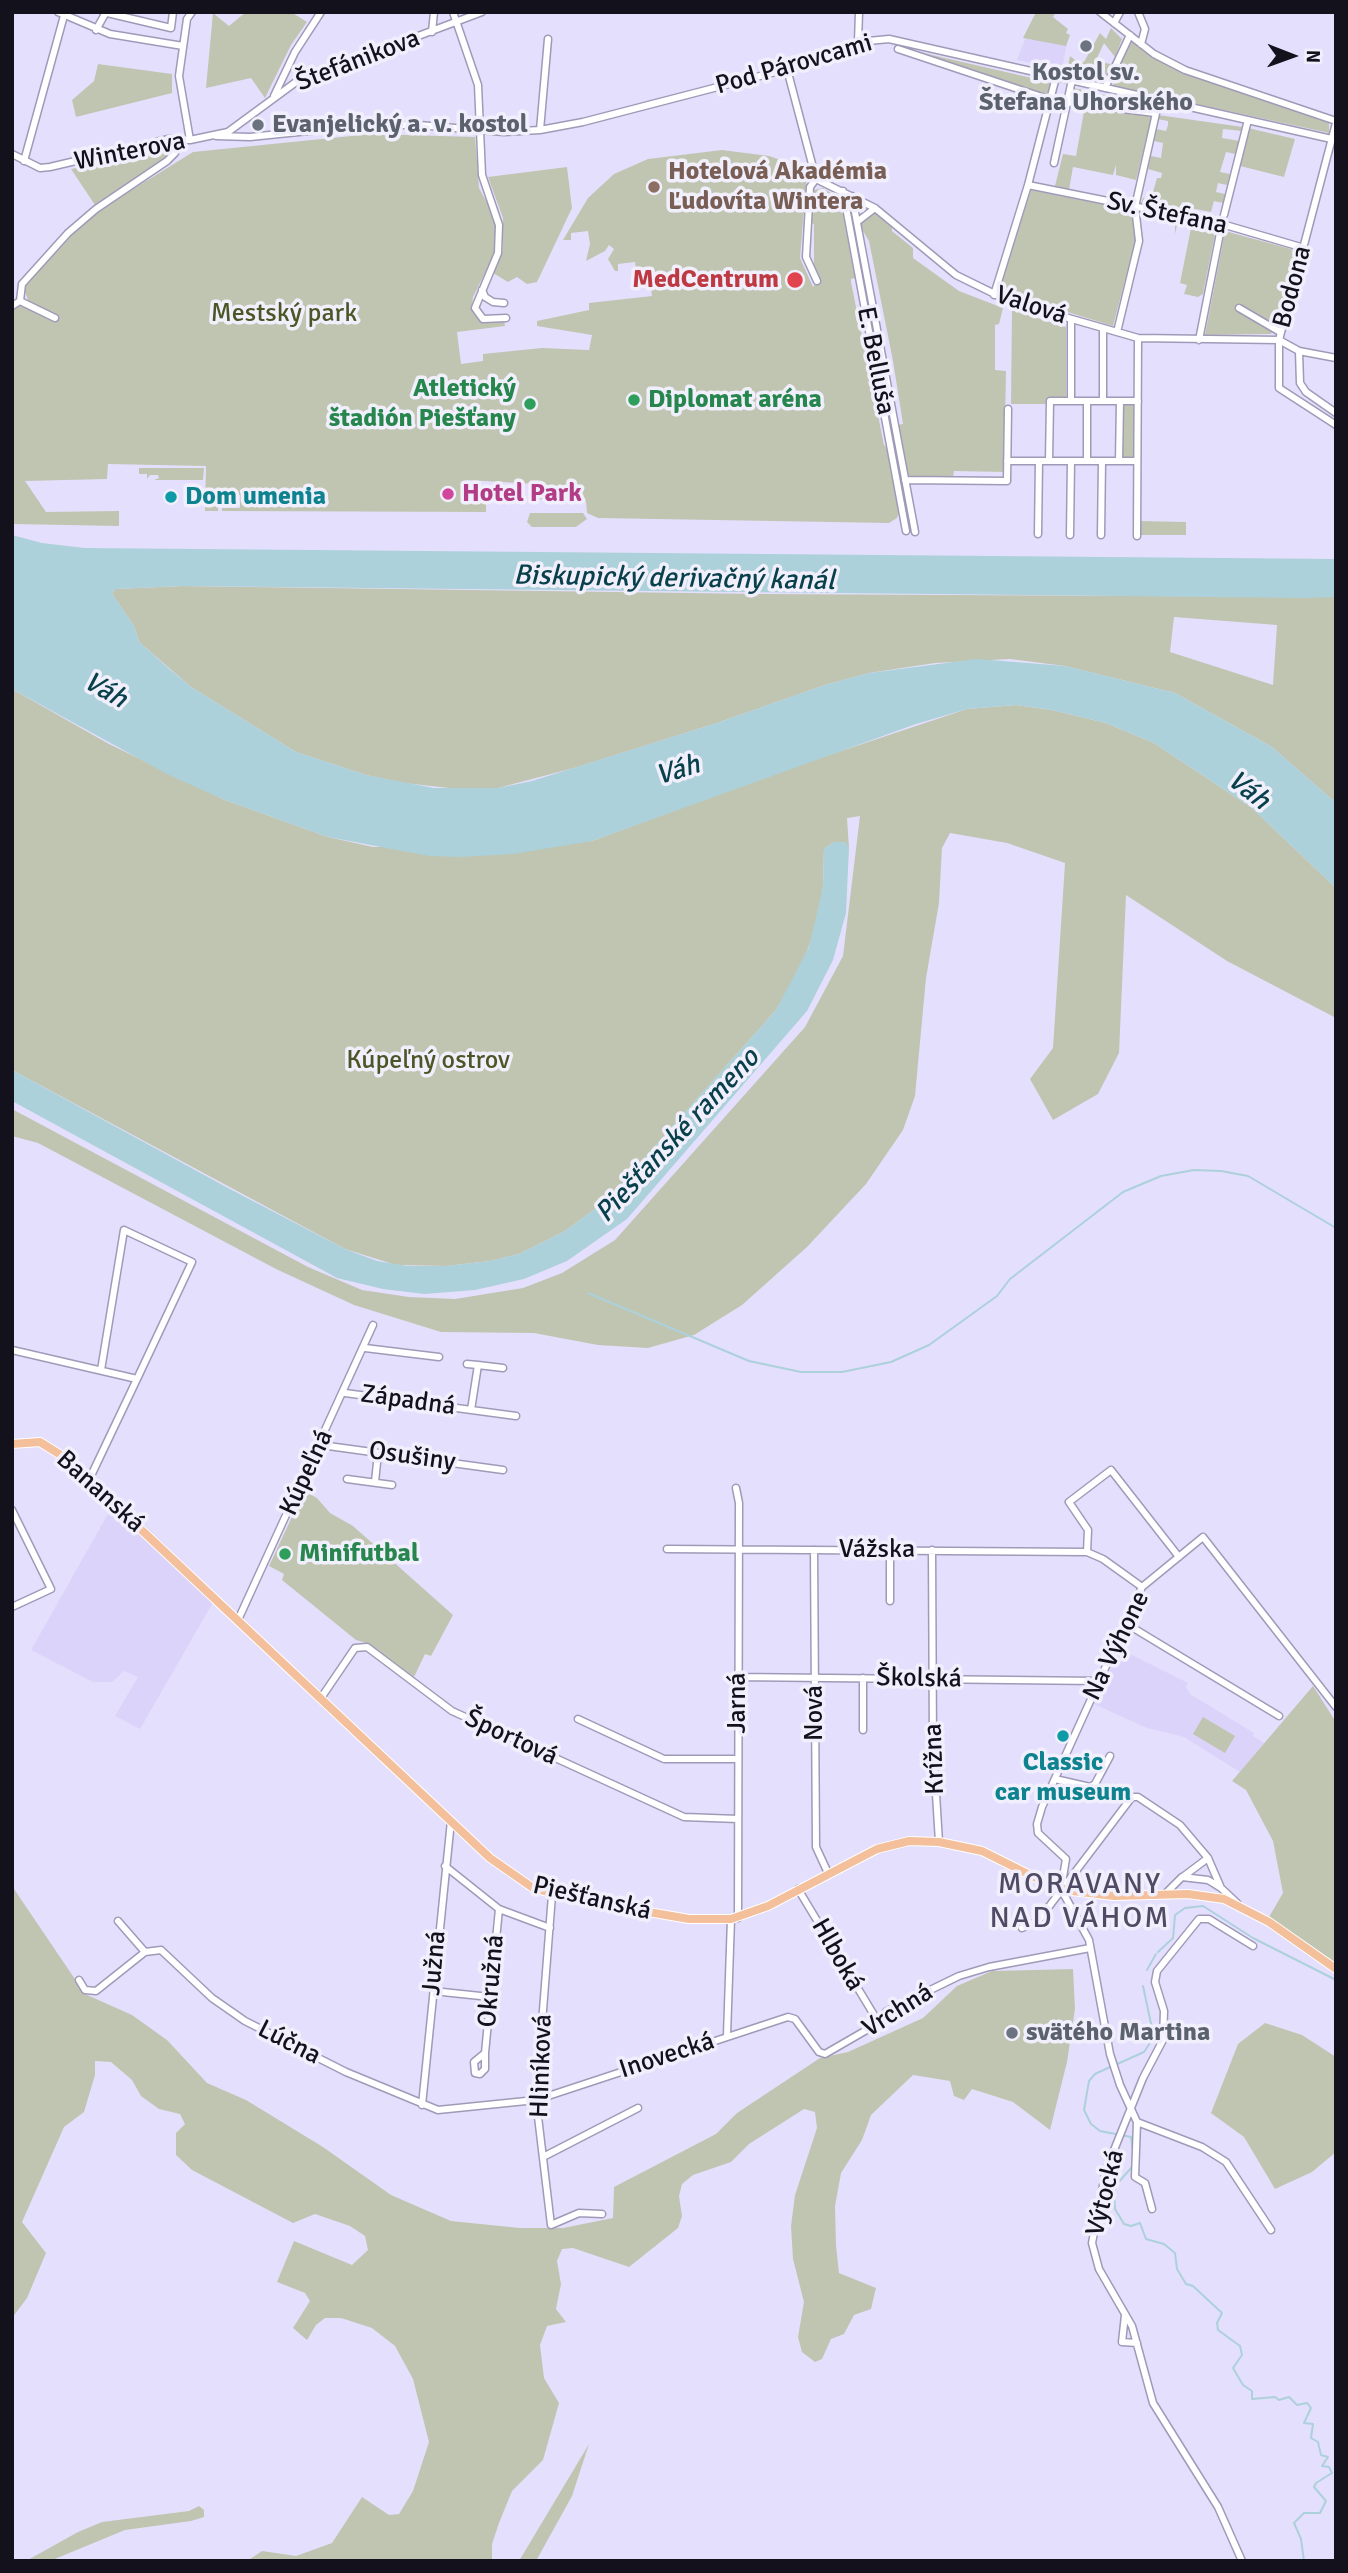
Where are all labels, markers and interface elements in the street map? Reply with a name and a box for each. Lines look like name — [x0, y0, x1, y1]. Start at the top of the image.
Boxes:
north arrow — [1257, 21, 1327, 91]
street label: Štefánikova — [292, 23, 424, 99]
street label: Pod Párovcami — [712, 28, 876, 102]
marker: Kostol sv. Štefana Uhorského — [1078, 38, 1094, 54]
text: N — [1301, 50, 1325, 63]
place label: Kostol sv. Štefana Uhorského — [979, 57, 1193, 119]
place label: Evanjelický a. v. kostol — [272, 109, 528, 141]
marker: Evanjelický a. v. kostol — [250, 117, 266, 133]
street label: Winterova — [72, 126, 188, 178]
place label: Hotelová Akadémia Ľudovíta Wintera — [668, 156, 887, 218]
marker: Hotelová Akadémia Ľudovíta Wintera — [646, 179, 662, 195]
street label: Sv. Štefana — [1104, 186, 1230, 242]
street label: Bodona — [1267, 242, 1319, 332]
place label: MedCentrum — [632, 264, 779, 296]
marker: MedCentrum — [785, 270, 805, 290]
street label: Valová — [992, 280, 1070, 332]
park label: Mestský park — [211, 298, 357, 330]
street label: E. Belluša — [849, 304, 901, 418]
place label: Atletický štadión Piešťany — [329, 373, 516, 434]
place label: Diplomat aréna — [648, 384, 822, 416]
marker: Diplomat aréna — [626, 392, 642, 408]
marker: Atletický štadión Piešťany — [522, 396, 538, 412]
place label: Hotel Park — [462, 478, 582, 510]
place label: Dom umenia — [185, 481, 326, 513]
marker: Hotel Park — [440, 486, 456, 502]
marker: Dom umenia — [163, 489, 179, 505]
water label: Biskupický derivačný kanál — [513, 559, 835, 599]
water label: Váh — [77, 665, 133, 717]
water label: Váh — [652, 748, 704, 794]
water label: Váh — [1220, 764, 1276, 818]
water label: Piešťanské rameno — [589, 1042, 767, 1230]
park label: Kúpeľný ostrov — [346, 1045, 510, 1077]
street label: Západná — [359, 1379, 457, 1423]
street label: Kúpeľná — [274, 1425, 340, 1521]
street label: Osušiny — [367, 1435, 457, 1479]
street label: Bananská — [49, 1444, 151, 1540]
street label: Vážska — [839, 1534, 915, 1566]
place label: Minifutbal — [299, 1538, 419, 1570]
marker: Minifutbal — [277, 1546, 293, 1562]
street label: Na Výhone — [1077, 1586, 1157, 1706]
street label: Školská — [876, 1663, 962, 1695]
street label: Jarná — [722, 1672, 754, 1734]
street label: Nová — [799, 1685, 831, 1741]
street label: Športová — [460, 1703, 562, 1773]
street label: Krížna — [918, 1723, 952, 1795]
marker: Classic car museum — [1055, 1728, 1071, 1744]
place label: Classic car museum — [995, 1747, 1131, 1809]
district label: MORAVANY NAD VÁHOM — [991, 1867, 1169, 1938]
street label: Piešťanská — [530, 1870, 654, 1928]
street label: Hlboká — [804, 1913, 870, 1997]
street label: Južná — [417, 1929, 453, 1997]
street label: Okružná — [472, 1933, 512, 2029]
street label: Vrchná — [857, 1977, 939, 2045]
street label: Hliníková — [525, 2013, 559, 2119]
street label: Lúčna — [252, 2014, 326, 2072]
place label: svätého Martina — [1026, 2017, 1210, 2049]
marker: svätého Martina — [1004, 2025, 1020, 2041]
street label: Inovecká — [616, 2026, 718, 2086]
street label: Výtocká — [1080, 2147, 1132, 2239]

